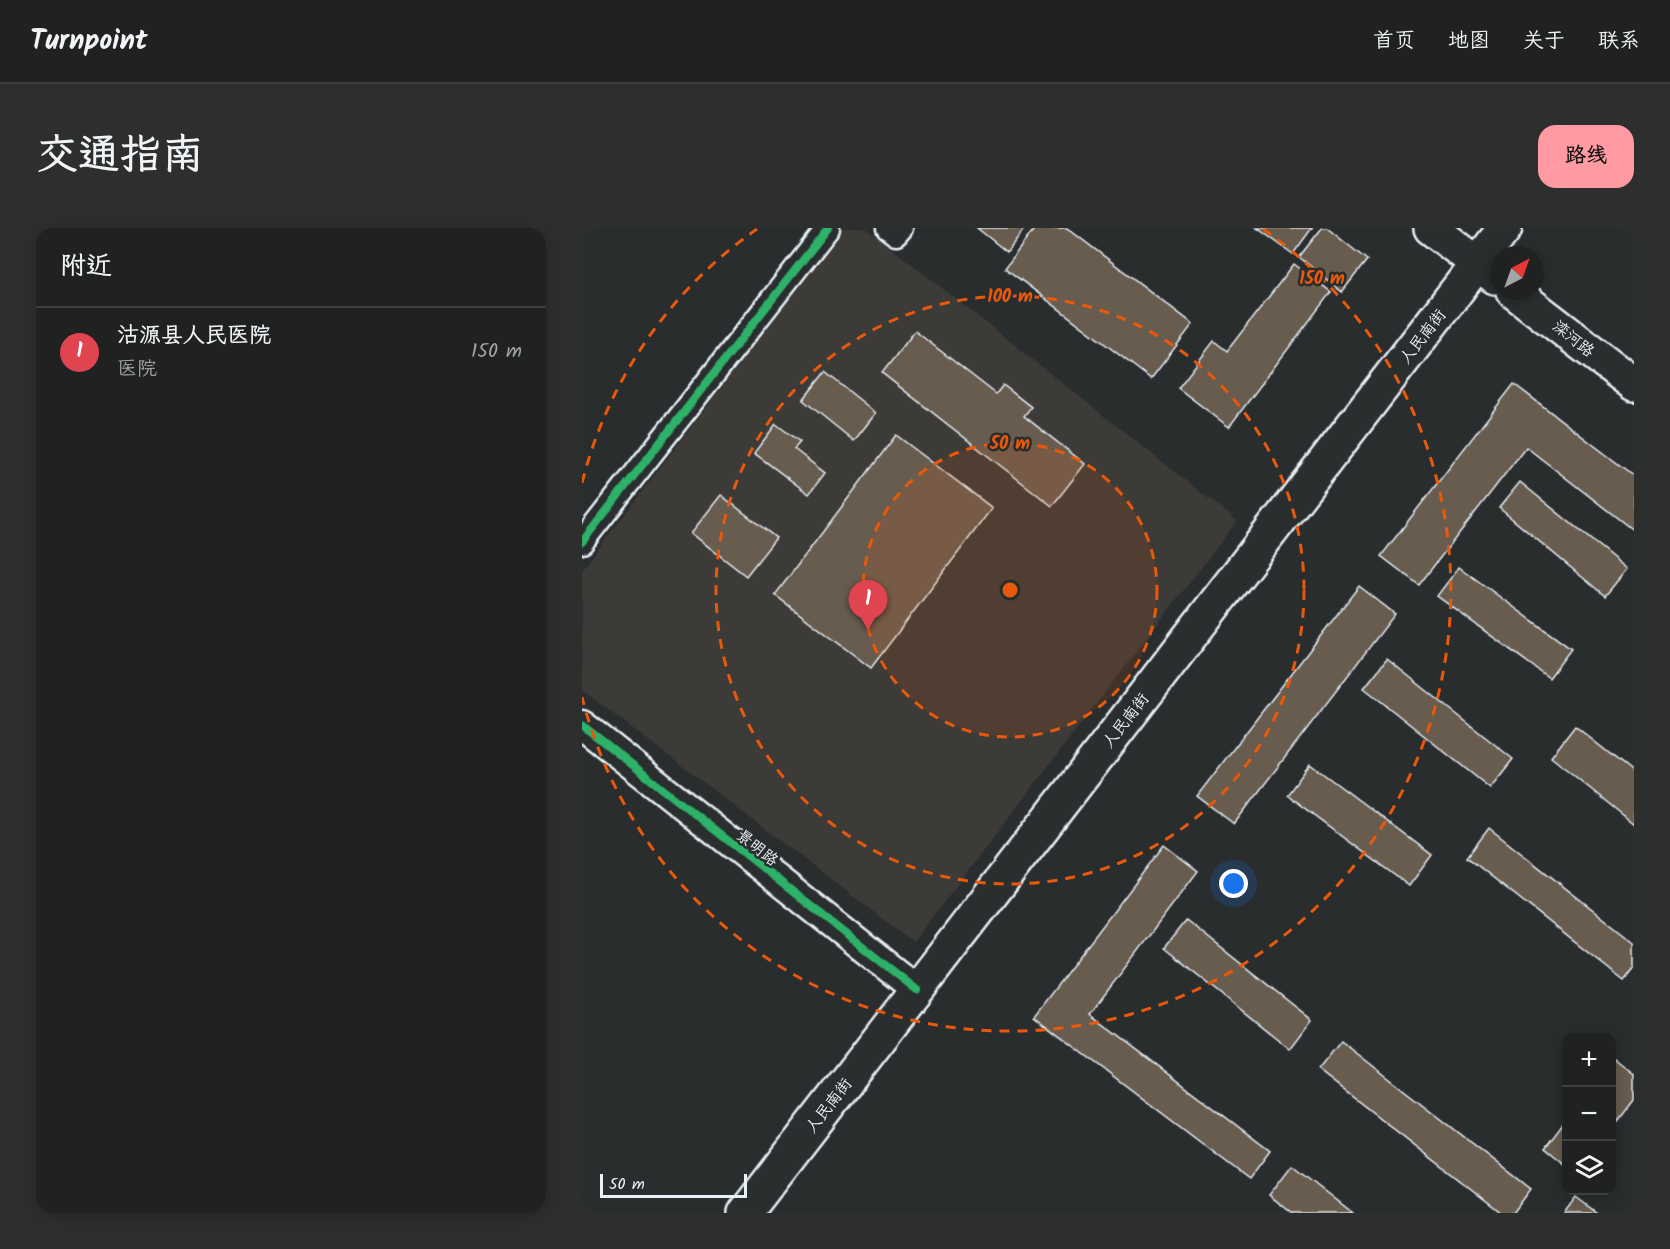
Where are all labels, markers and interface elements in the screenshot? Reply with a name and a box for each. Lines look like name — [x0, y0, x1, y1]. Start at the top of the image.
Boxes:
text: Turnpoint — [30, 19, 148, 64]
text: 首页 — [1373, 25, 1415, 58]
text: 地图 — [1448, 25, 1490, 58]
text: 关于 — [1523, 25, 1565, 58]
text: 联系 — [1598, 25, 1640, 58]
text: 交通指南 — [36, 123, 204, 190]
button: 路线 — [1538, 125, 1634, 188]
text: 附近 — [60, 246, 112, 288]
north arrow — [1490, 246, 1544, 300]
text: 150 m — [1299, 265, 1345, 294]
text: 100 m — [987, 283, 1033, 312]
street label: 人民南街 — [1394, 304, 1453, 370]
street label: 滦河路 — [1546, 315, 1600, 364]
text: 沽源县人民医院 — [117, 319, 271, 354]
text: 1 — [76, 336, 83, 368]
text: 150 m — [471, 336, 522, 368]
text: 医院 — [117, 354, 157, 386]
text: 50 m — [989, 430, 1030, 459]
pin: 1 — [848, 580, 888, 630]
centre of rings — [1000, 580, 1020, 600]
street label: 人民南街 — [1097, 688, 1156, 754]
street label: 景明路 — [730, 824, 784, 873]
your location — [1219, 869, 1248, 898]
map controls — [1562, 1033, 1616, 1195]
button: + — [1562, 1033, 1616, 1087]
street label: 人民南街 — [800, 1073, 859, 1139]
button: − — [1562, 1087, 1616, 1141]
button: layers — [1562, 1141, 1616, 1195]
scale bar — [600, 1171, 747, 1198]
text: 50 m — [609, 1172, 645, 1197]

